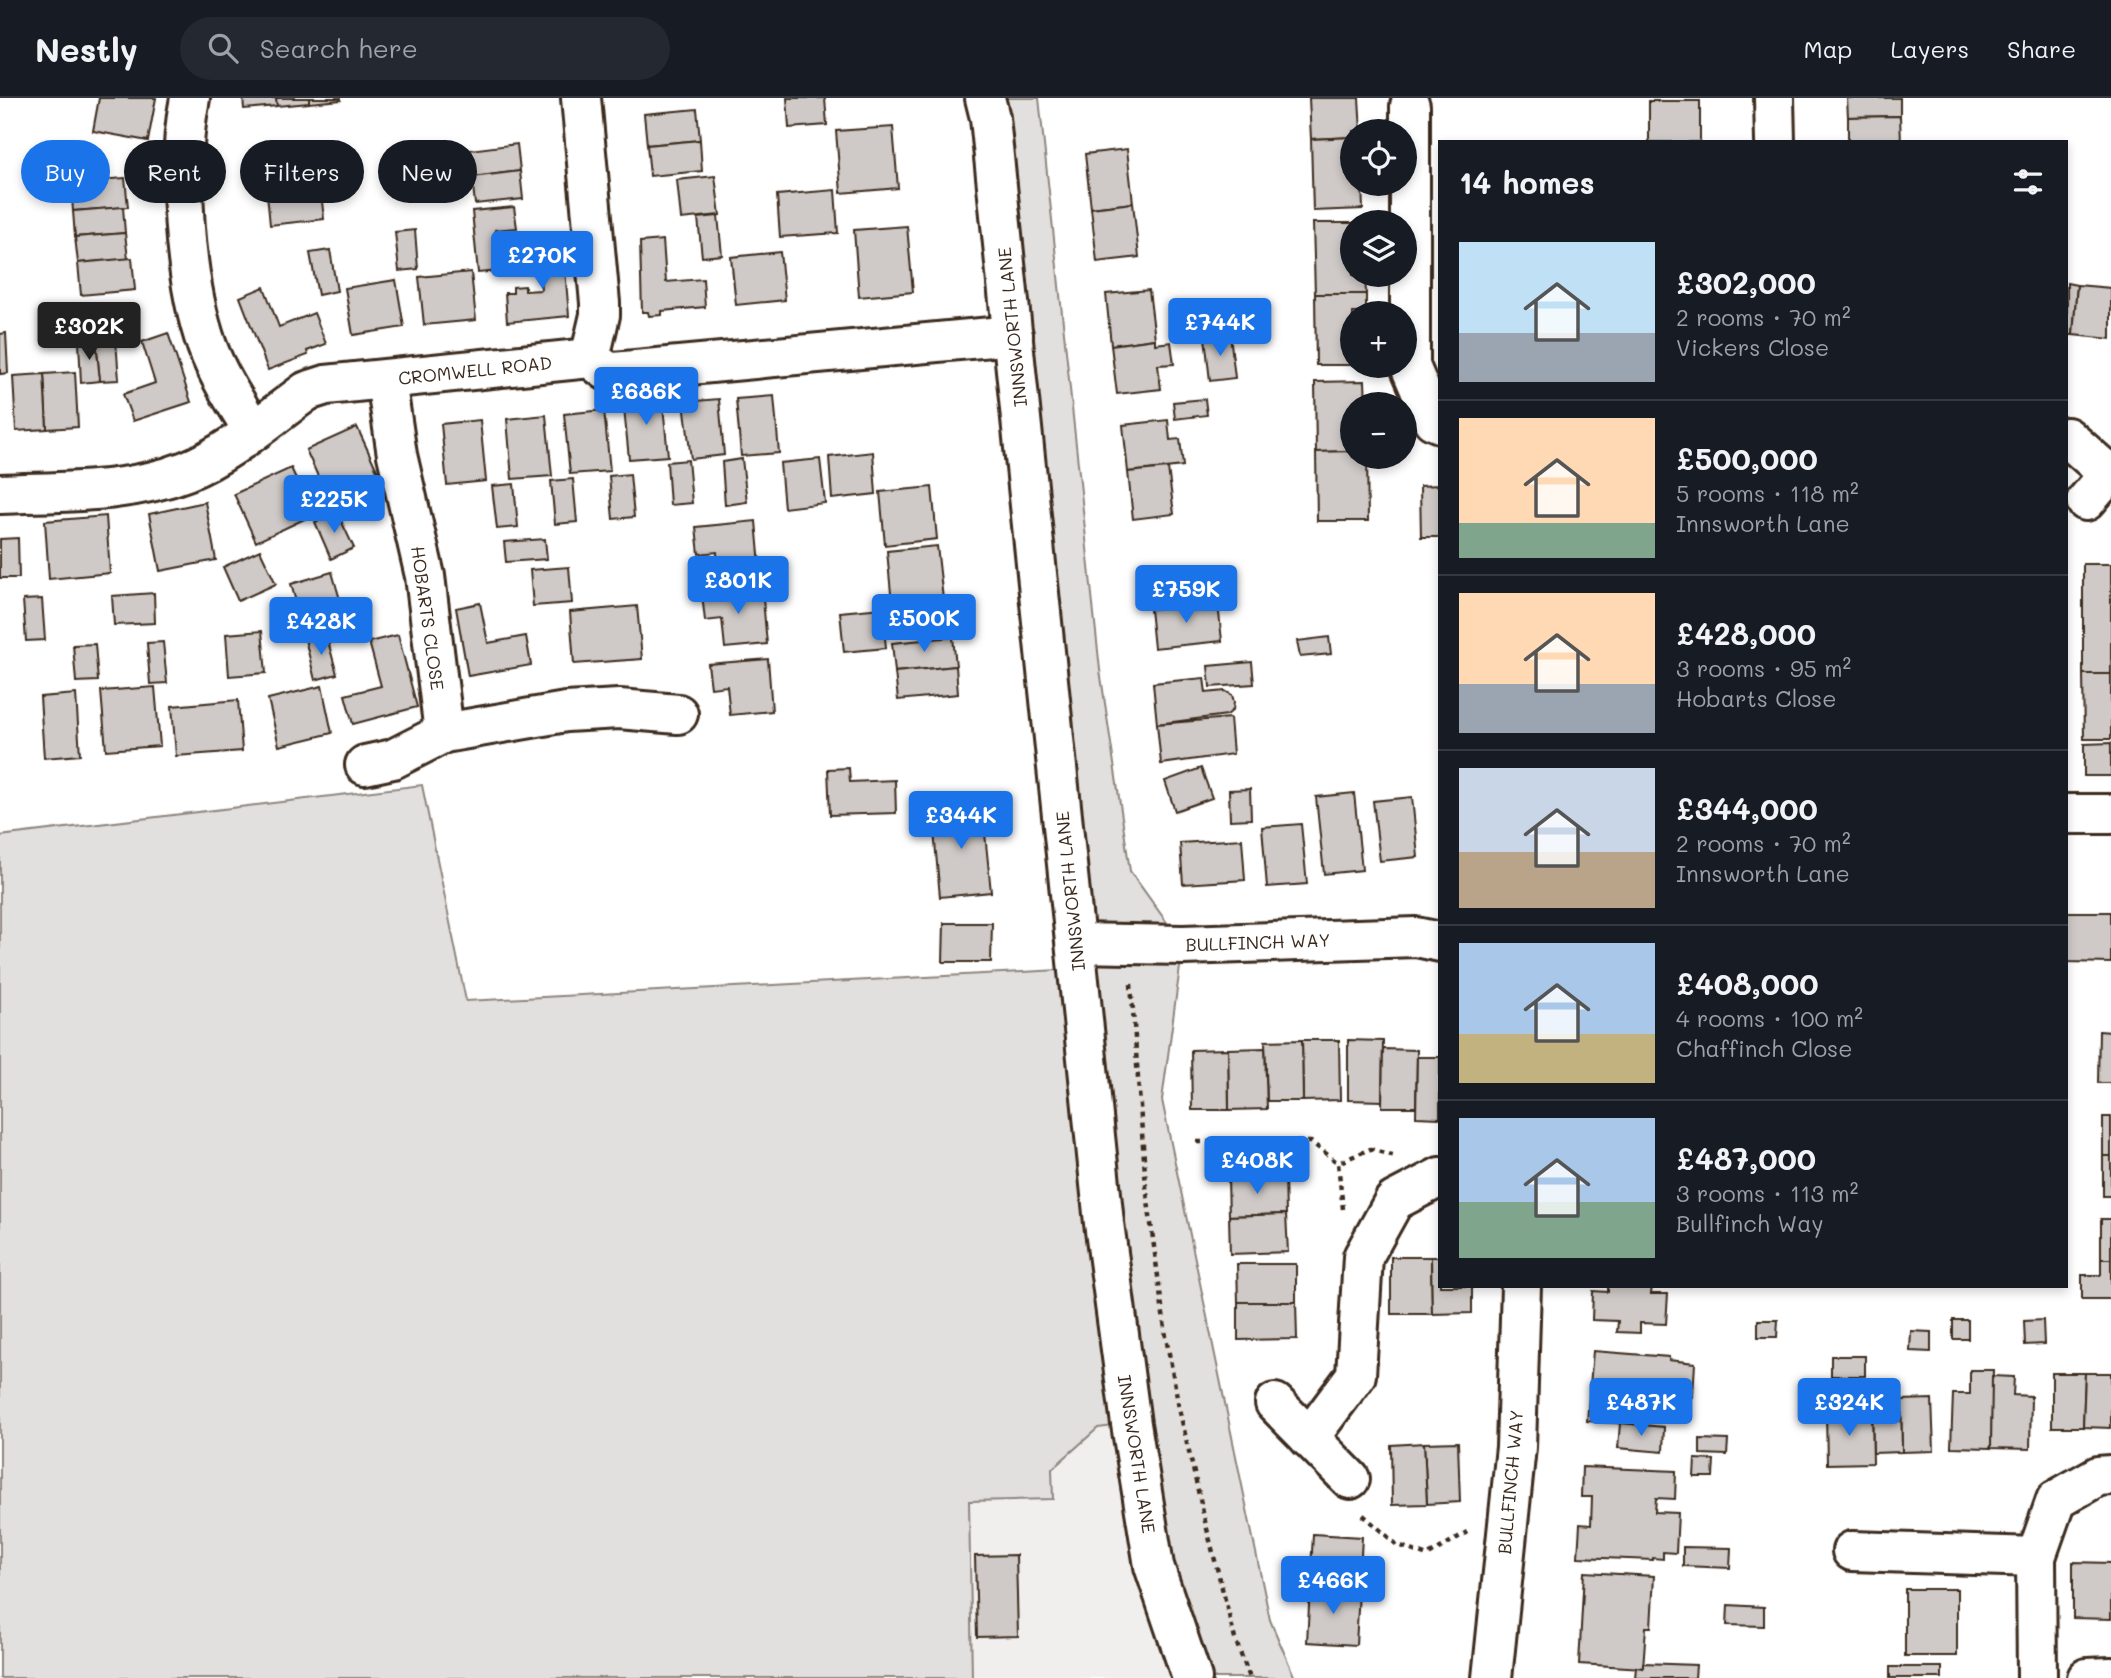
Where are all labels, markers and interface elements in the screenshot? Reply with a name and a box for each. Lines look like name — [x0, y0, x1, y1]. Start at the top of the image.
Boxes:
search box — [180, 17, 670, 80]
text: Nestly — [35, 27, 138, 70]
icon: search — [204, 29, 242, 67]
text: Search here — [260, 31, 418, 65]
text: Map — [1804, 33, 1852, 64]
text: Layers — [1890, 33, 1969, 64]
text: Share — [2007, 33, 2076, 64]
map controls — [1340, 119, 1417, 469]
button: locate — [1340, 119, 1417, 196]
chip: Buy — [21, 140, 110, 203]
chip: Rent — [124, 140, 226, 203]
chip: Filters — [240, 140, 364, 203]
chip: New — [378, 140, 477, 203]
text: 14 homes — [1459, 162, 1595, 202]
icon: filters — [2009, 163, 2047, 201]
button: layers — [1340, 210, 1417, 287]
pin: £270K — [493, 232, 591, 291]
text: £270K — [507, 239, 577, 269]
street label: INNSWORTH LANE — [992, 246, 1032, 408]
text: £302,000 — [1676, 262, 1816, 302]
icon: home — [1515, 270, 1599, 354]
pin: £744K — [1171, 299, 1269, 358]
button: + — [1340, 301, 1417, 378]
pin: £302K — [40, 302, 138, 362]
text: 2 rooms · 70 m² — [1676, 302, 1851, 332]
text: £744K — [1184, 306, 1256, 336]
text: £302K — [54, 310, 124, 340]
text: Vickers Close — [1676, 332, 1829, 362]
street label: CROMWELL ROAD — [397, 350, 553, 390]
pin: £686K — [597, 368, 695, 427]
text: £686K — [610, 375, 682, 405]
button: − — [1340, 392, 1417, 469]
text: £500,000 — [1676, 438, 1818, 478]
icon: home — [1515, 446, 1599, 530]
pin: £225K — [285, 476, 383, 535]
text: 5 rooms · 118 m² — [1676, 478, 1859, 508]
text: £225K — [300, 483, 368, 513]
text: Innsworth Lane — [1676, 508, 1850, 538]
street label: HOBARTS CLOSE — [406, 544, 450, 692]
pin: £801K — [689, 556, 787, 616]
text: £801K — [704, 564, 772, 594]
pin: £759K — [1137, 566, 1235, 625]
text: £759K — [1151, 573, 1221, 603]
pin: £500K — [875, 594, 973, 654]
pin: £428K — [272, 598, 370, 657]
text: £500K — [888, 602, 960, 632]
text: £428K — [285, 605, 357, 635]
text: £428,000 — [1676, 613, 1816, 653]
icon: home — [1515, 621, 1599, 705]
text: 3 rooms · 95 m² — [1676, 653, 1851, 683]
text: Hobarts Close — [1676, 683, 1836, 713]
text: £344,000 — [1676, 788, 1818, 828]
pin: £344K — [912, 792, 1010, 851]
icon: home — [1515, 796, 1599, 880]
text: £344K — [925, 799, 997, 829]
street label: INNSWORTH LANE — [1050, 810, 1090, 972]
text: 2 rooms · 70 m² — [1676, 828, 1851, 858]
text: Innsworth Lane — [1676, 858, 1850, 888]
street label: BULLFINCH WAY — [1185, 927, 1331, 957]
text: £408,000 — [1676, 963, 1819, 1003]
icon: home — [1515, 971, 1599, 1055]
text: 4 rooms · 100 m² — [1676, 1003, 1863, 1033]
text: Chaffinch Close — [1676, 1033, 1853, 1063]
pin: £408K — [1208, 1136, 1306, 1196]
text: £487,000 — [1676, 1138, 1816, 1178]
text: £408K — [1220, 1144, 1294, 1174]
icon: home — [1515, 1146, 1599, 1230]
text: 3 rooms · 113 m² — [1676, 1178, 1858, 1208]
text: Bullfinch Way — [1676, 1208, 1824, 1238]
street label: INNSWORTH LANE — [1113, 1373, 1161, 1535]
pin: £487K — [1592, 1378, 1690, 1438]
pin: £324K — [1800, 1378, 1898, 1438]
text: £487K — [1605, 1386, 1677, 1416]
text: £324K — [1814, 1386, 1884, 1416]
street label: BULLFINCH WAY — [1492, 1409, 1528, 1555]
pin: £466K — [1284, 1556, 1382, 1616]
text: £466K — [1297, 1564, 1369, 1594]

